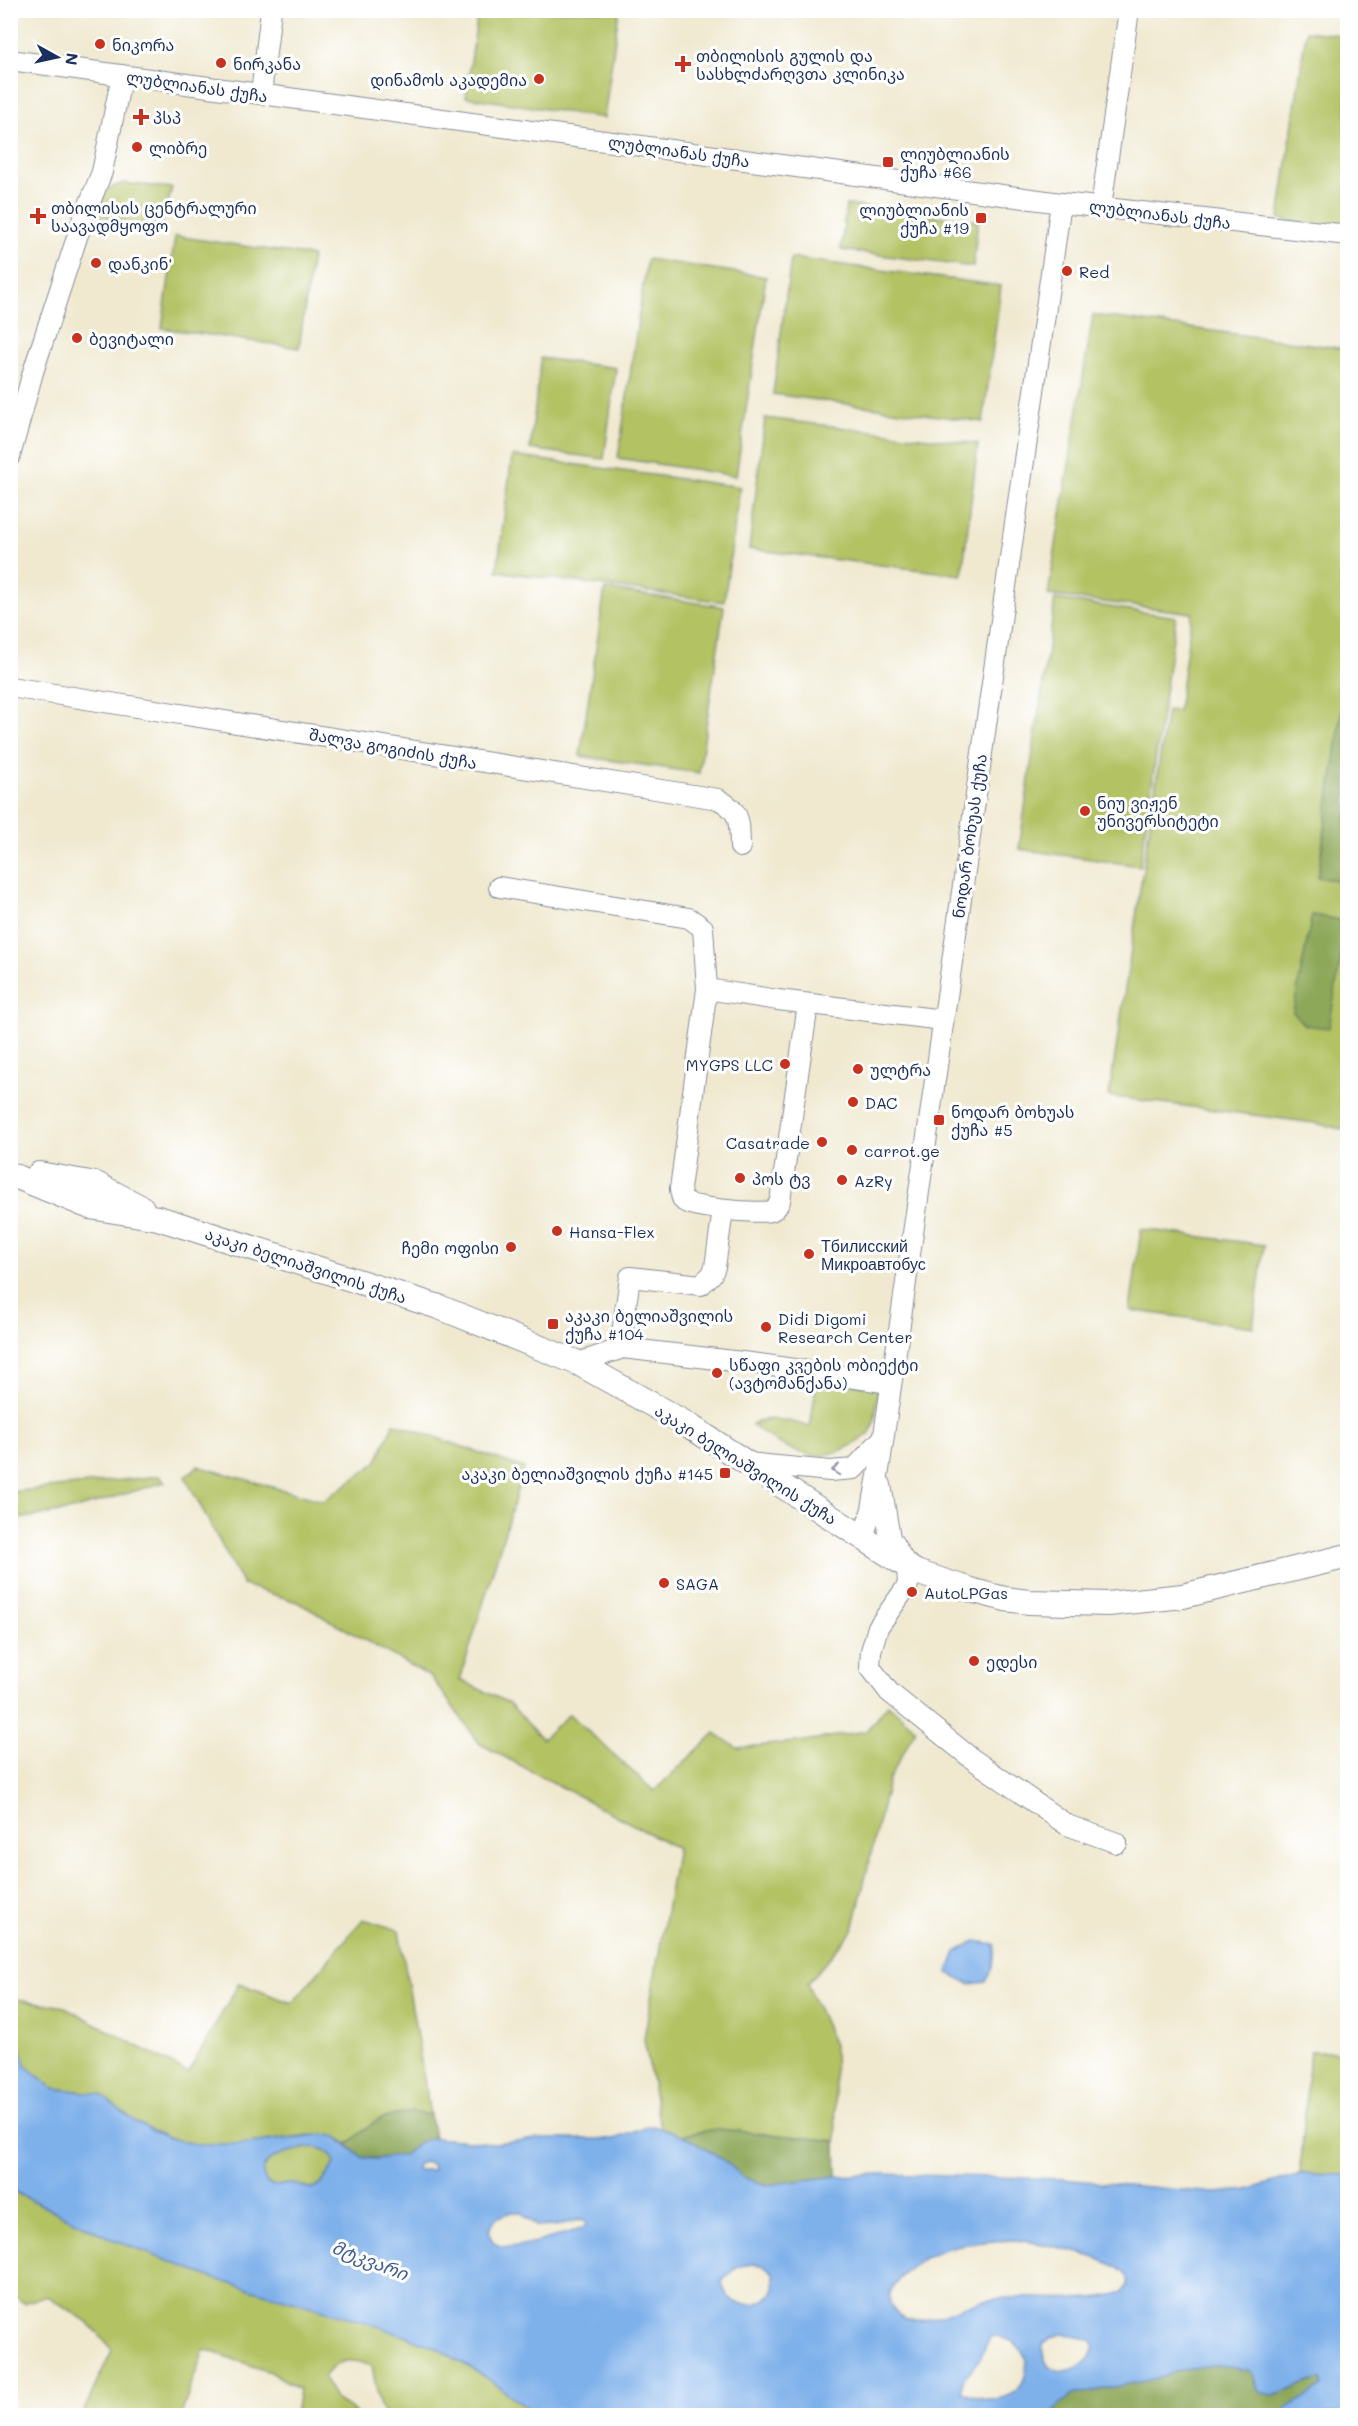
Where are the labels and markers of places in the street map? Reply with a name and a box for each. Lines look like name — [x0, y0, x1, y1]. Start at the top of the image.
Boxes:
place label: ნიკორა — [112, 34, 174, 55]
marker: ნიკორა — [93, 37, 107, 51]
place label: თბილისის გულის და სასხლძარღვთა კლინიკა — [696, 45, 905, 85]
place label: ნირკანა — [233, 53, 301, 74]
marker: თბილისის გულის და სასხლძარღვთა კლინიკა — [674, 55, 692, 73]
marker: ნირკანა — [214, 56, 228, 70]
place label: დინამოს აკადემია — [370, 69, 527, 91]
marker: დინამოს აკადემია — [532, 72, 546, 86]
place label: პსპ — [153, 107, 181, 128]
marker: პსპ — [134, 110, 148, 124]
place label: ლიბრე — [149, 137, 207, 159]
marker: ლიბრე — [130, 140, 144, 154]
place label: ლიუბლიანის ქუჩა #66 — [900, 143, 1010, 182]
marker: ლიუბლიანის ქუჩა #66 — [881, 155, 895, 169]
place label: თბილისის ცენტრალური საავადმყოფო — [51, 197, 257, 237]
place label: ლიუბლიანის ქუჩა #19 — [859, 199, 969, 238]
marker: თბილისის ცენტრალური საავადმყოფო — [29, 207, 47, 225]
marker: ლიუბლიანის ქუჩა #19 — [974, 211, 988, 225]
place label: დანკინ' — [108, 253, 172, 275]
marker: დანკინ' — [89, 256, 103, 270]
place label: Red — [1079, 261, 1109, 282]
marker: Red — [1060, 264, 1074, 278]
place label: ბევიტალი — [89, 328, 174, 350]
marker: ბევიტალი — [70, 331, 84, 345]
place label: ნიუ ვიჟენ უნივერსიტეტი — [1097, 792, 1219, 831]
marker: ნიუ ვიჟენ უნივერსიტეტი — [1078, 804, 1092, 818]
place label: MYGPS LLC — [686, 1054, 773, 1075]
marker: MYGPS LLC — [778, 1057, 792, 1071]
place label: ულტრა — [870, 1059, 931, 1081]
marker: ულტრა — [851, 1062, 865, 1076]
place label: DAC — [865, 1092, 898, 1113]
marker: DAC — [846, 1095, 860, 1109]
place label: ნოდარ ბოხუას ქუჩა #5 — [951, 1101, 1074, 1140]
marker: ნოდარ ბოხუას ქუჩა #5 — [932, 1113, 946, 1127]
place label: Casatrade — [726, 1132, 810, 1153]
marker: Casatrade — [815, 1135, 829, 1149]
place label: carrot.ge — [864, 1140, 940, 1161]
marker: carrot.ge — [845, 1143, 859, 1157]
place label: პოს ტვ — [752, 1168, 810, 1189]
place label: AzRy — [854, 1170, 893, 1191]
marker: პოს ტვ — [733, 1171, 747, 1185]
marker: AzRy — [835, 1173, 849, 1187]
place label: Hansa-Flex — [569, 1221, 655, 1242]
marker: Hansa-Flex — [550, 1224, 564, 1238]
place label: Тбилисский Микроавтобус — [821, 1235, 926, 1274]
place label: ჩემი ოფისი — [401, 1237, 499, 1258]
marker: ჩემი ოფისი — [504, 1240, 518, 1254]
marker: Тбилисский Микроавтобус — [802, 1247, 816, 1261]
place label: აკაკი ბელიაშვილის ქუჩა #104 — [565, 1305, 733, 1344]
place label: Didi Digomi Research Center — [778, 1308, 913, 1347]
marker: აკაკი ბელიაშვილის ქუჩა #104 — [546, 1317, 560, 1331]
marker: Didi Digomi Research Center — [759, 1320, 773, 1334]
place label: სწაფი კვების ობიექტი (ავტომანქანა) — [729, 1354, 919, 1393]
marker: სწაფი კვების ობიექტი (ავტომანქანა) — [710, 1366, 724, 1380]
place label: აკაკი ბელიაშვილის ქუჩა #145 — [461, 1463, 713, 1485]
marker: აკაკი ბელიაშვილის ქუჩა #145 — [718, 1466, 732, 1480]
place label: SAGA — [676, 1573, 719, 1594]
marker: SAGA — [657, 1576, 671, 1590]
place label: AutoLPGas — [924, 1582, 1008, 1603]
marker: AutoLPGas — [905, 1585, 919, 1599]
place label: ედესი — [986, 1651, 1037, 1673]
marker: ედესი — [967, 1654, 981, 1668]

